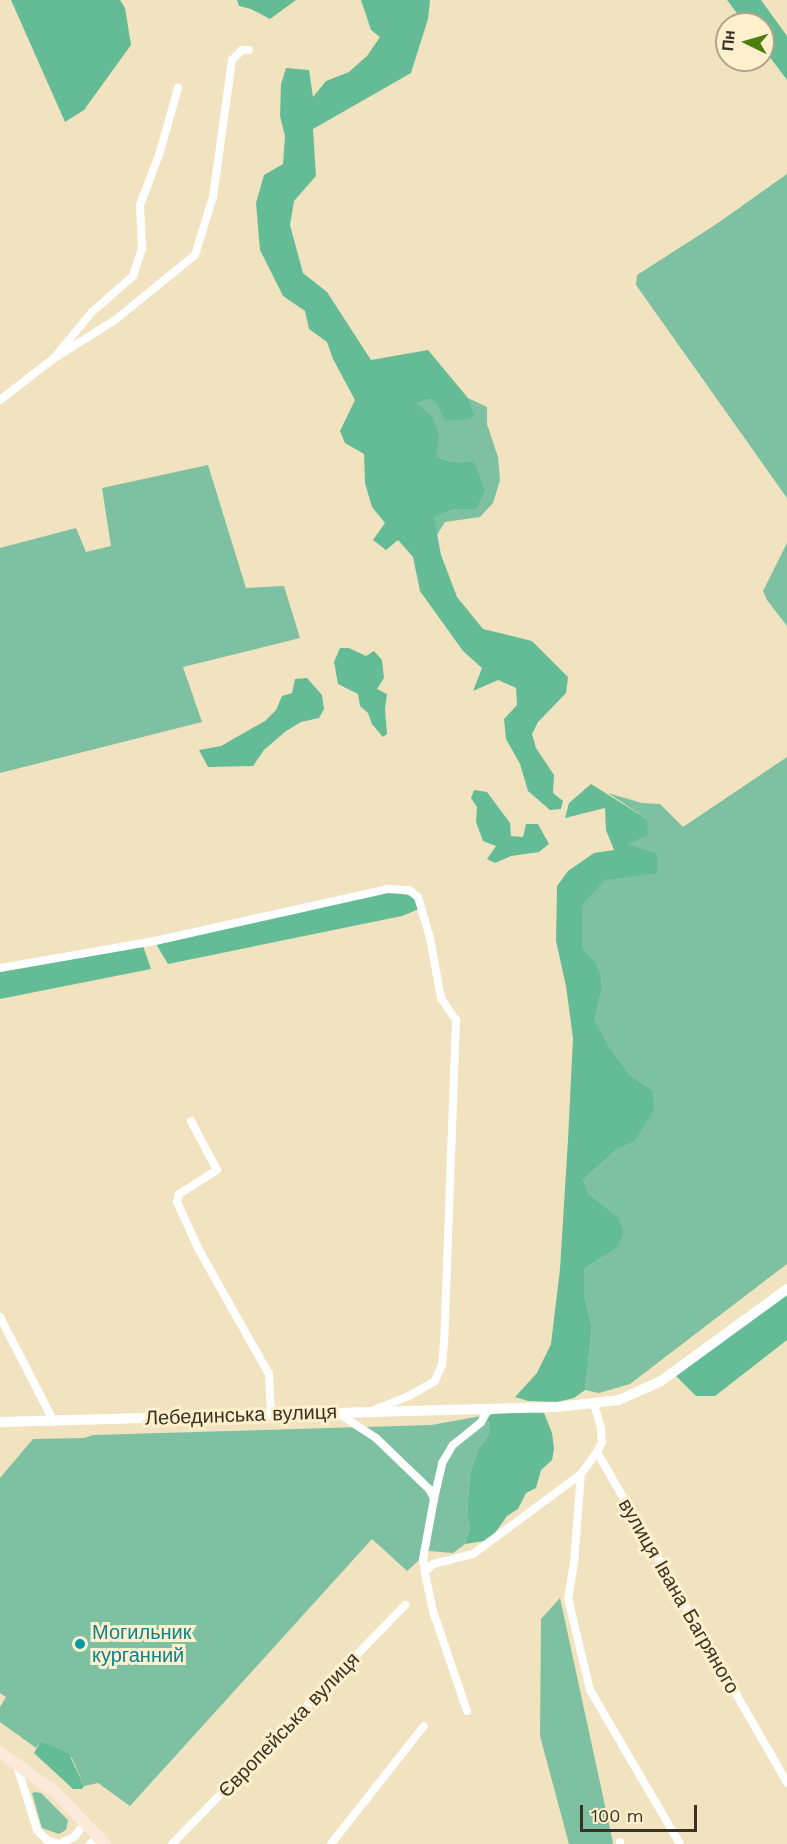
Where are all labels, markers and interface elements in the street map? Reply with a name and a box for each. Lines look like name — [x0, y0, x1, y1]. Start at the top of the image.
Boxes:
north arrow — [715, 12, 775, 72]
text: Пн — [718, 29, 739, 52]
street label: Лебединська вулиця — [145, 1400, 337, 1430]
street label: вулиця Івана Багряного — [613, 1494, 745, 1698]
place label: Могильник курганний — [92, 1620, 192, 1667]
marker: Могильник курганний — [73, 1637, 87, 1651]
street label: Європейська вулиця — [213, 1647, 365, 1803]
scale bar — [583, 1793, 700, 1831]
text: 100 m — [591, 1805, 644, 1826]

